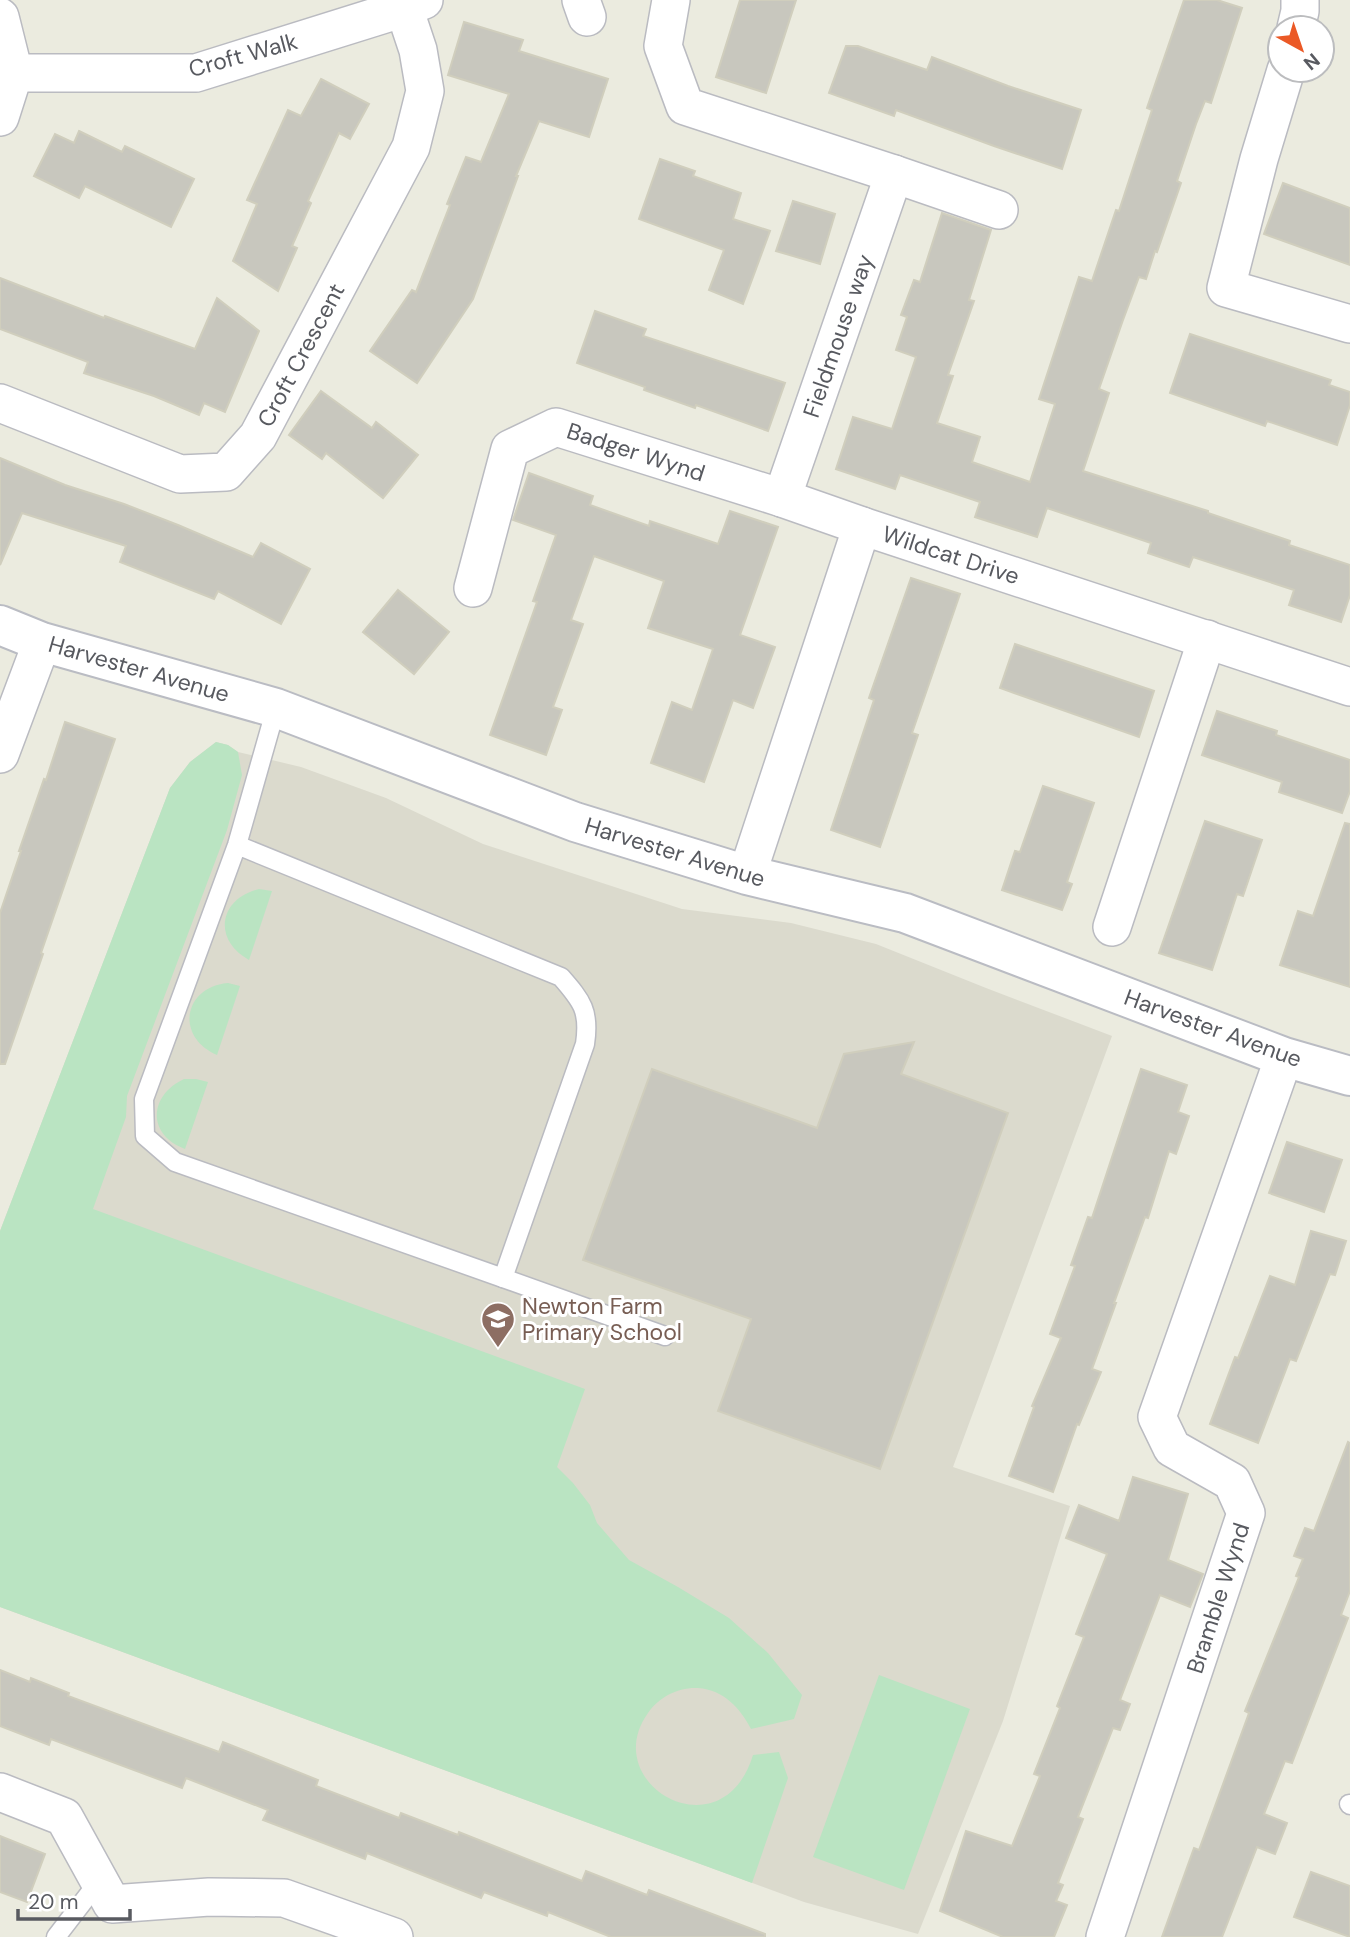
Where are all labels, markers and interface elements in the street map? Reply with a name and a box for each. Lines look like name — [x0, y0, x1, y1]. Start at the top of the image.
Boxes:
north arrow — [1266, 14, 1336, 84]
street label: Croft Walk — [185, 26, 301, 84]
text: N — [1298, 48, 1325, 76]
street label: Fieldmouse way — [796, 250, 880, 422]
street label: Croft Crescent — [250, 278, 352, 432]
street label: Badger Wynd — [563, 416, 709, 488]
street label: Wildcat Drive — [879, 519, 1023, 591]
street label: Harvester Avenue — [45, 629, 233, 709]
street label: Harvester Avenue — [581, 810, 769, 894]
street label: Harvester Avenue — [1120, 982, 1306, 1074]
place label: Newton Farm Primary School — [522, 1291, 682, 1347]
school or university icon: Newton Farm Primary School — [479, 1300, 517, 1349]
street label: Bramble Wynd — [1180, 1519, 1256, 1677]
scale bar — [18, 1878, 130, 1922]
text: 20 m — [28, 1888, 79, 1916]

